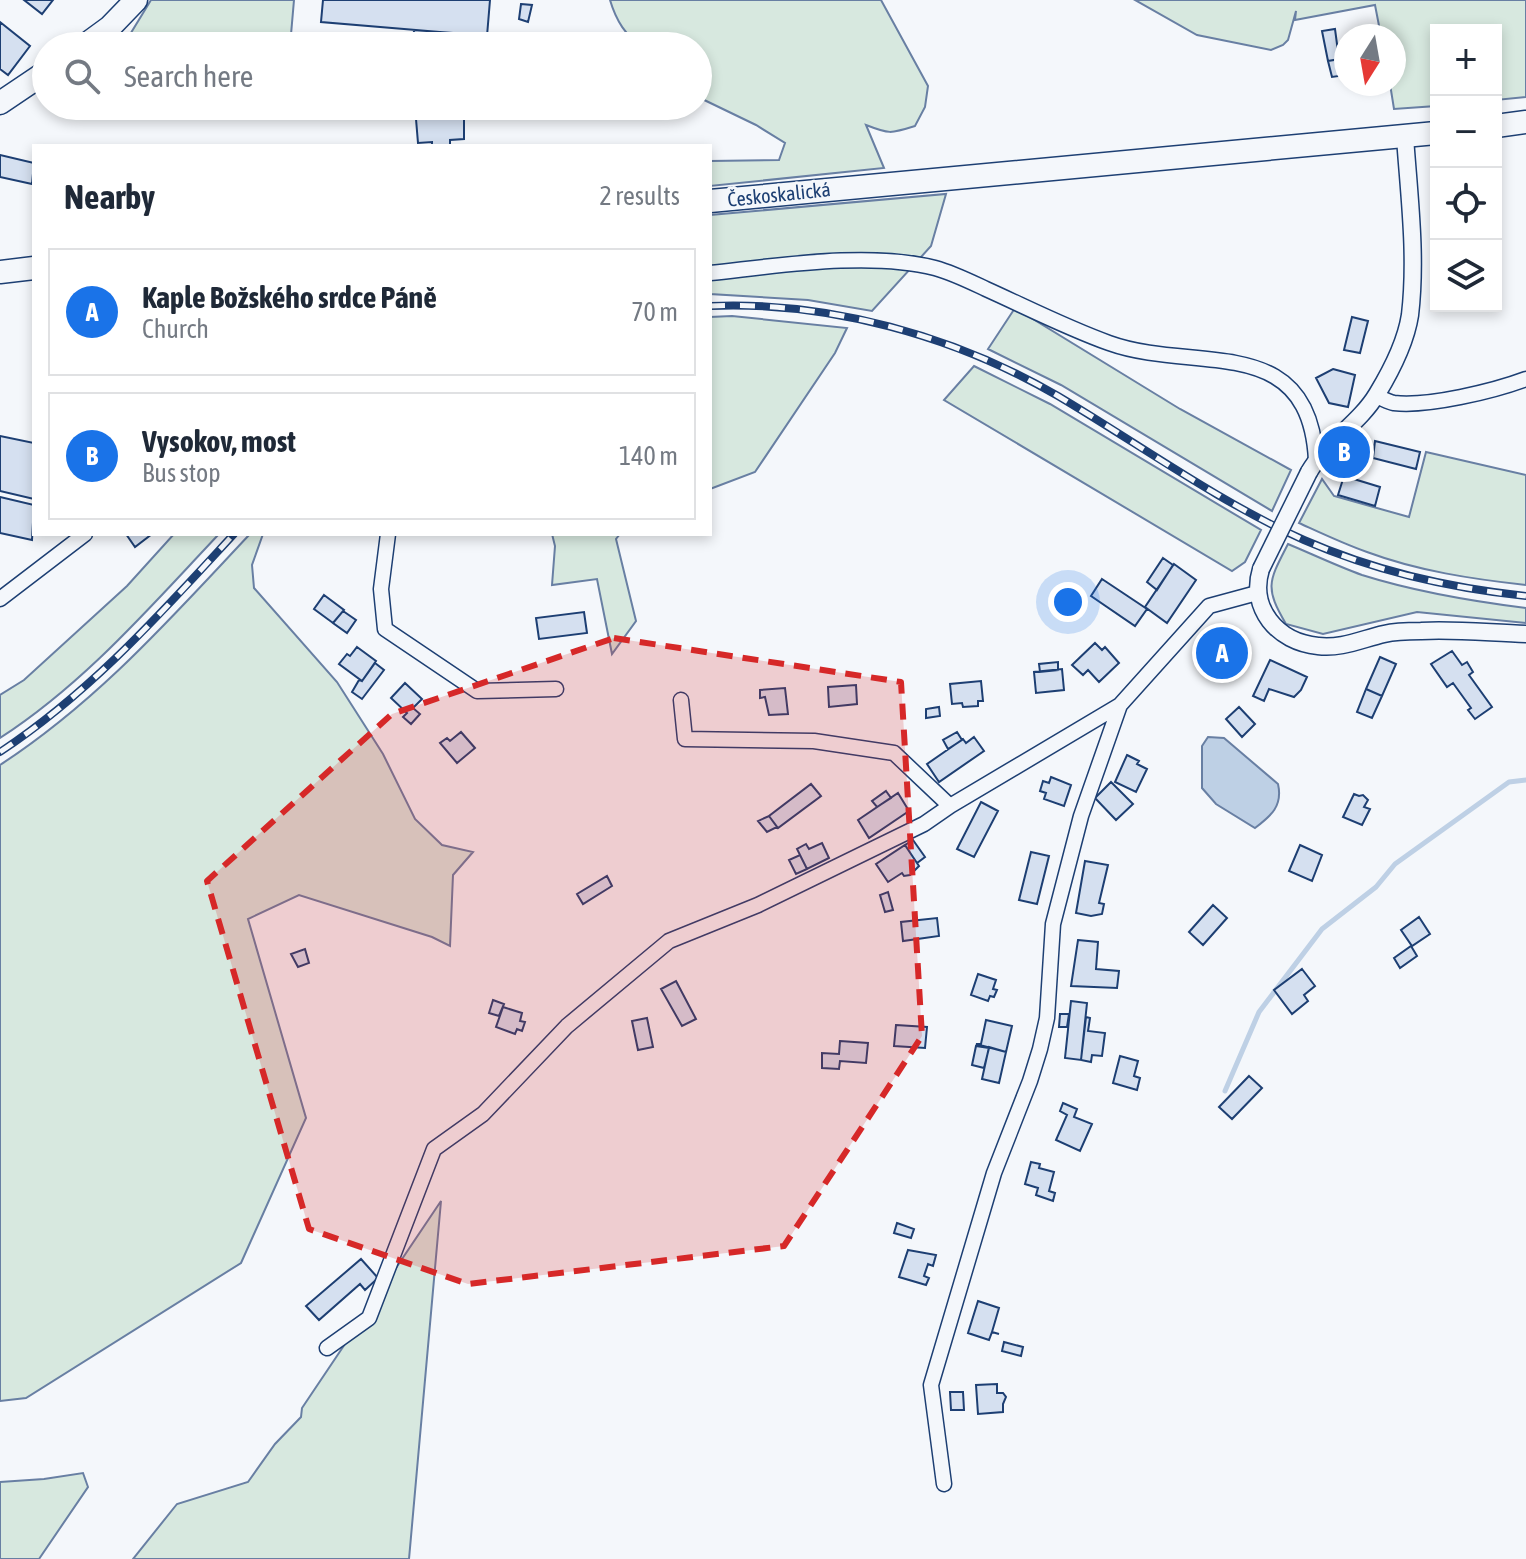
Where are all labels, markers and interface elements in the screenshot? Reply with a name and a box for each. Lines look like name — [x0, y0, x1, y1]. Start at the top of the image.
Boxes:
north arrow — [1334, 24, 1406, 96]
map controls — [1430, 24, 1502, 312]
button: + — [1430, 24, 1502, 96]
search box — [32, 32, 712, 120]
icon: search — [60, 54, 104, 98]
text: Search here — [124, 59, 253, 93]
button: − — [1430, 96, 1502, 168]
button: locate — [1430, 168, 1502, 240]
text: Nearby — [64, 177, 155, 216]
street label: Českoskalická — [726, 177, 832, 211]
text: 2 results — [599, 181, 680, 211]
button: layers — [1430, 240, 1502, 312]
text: Kaple Božského srdce Páně — [142, 280, 437, 314]
text: A — [86, 297, 98, 327]
text: 70 m — [631, 297, 678, 327]
text: Church — [142, 314, 209, 344]
pin: B — [1318, 422, 1370, 482]
text: Vysokov, most — [142, 424, 296, 458]
text: B — [86, 441, 98, 471]
text: 140 m — [619, 441, 678, 471]
text: Bus stop — [142, 458, 221, 488]
your location — [1048, 582, 1088, 622]
pin: A — [1196, 623, 1248, 683]

